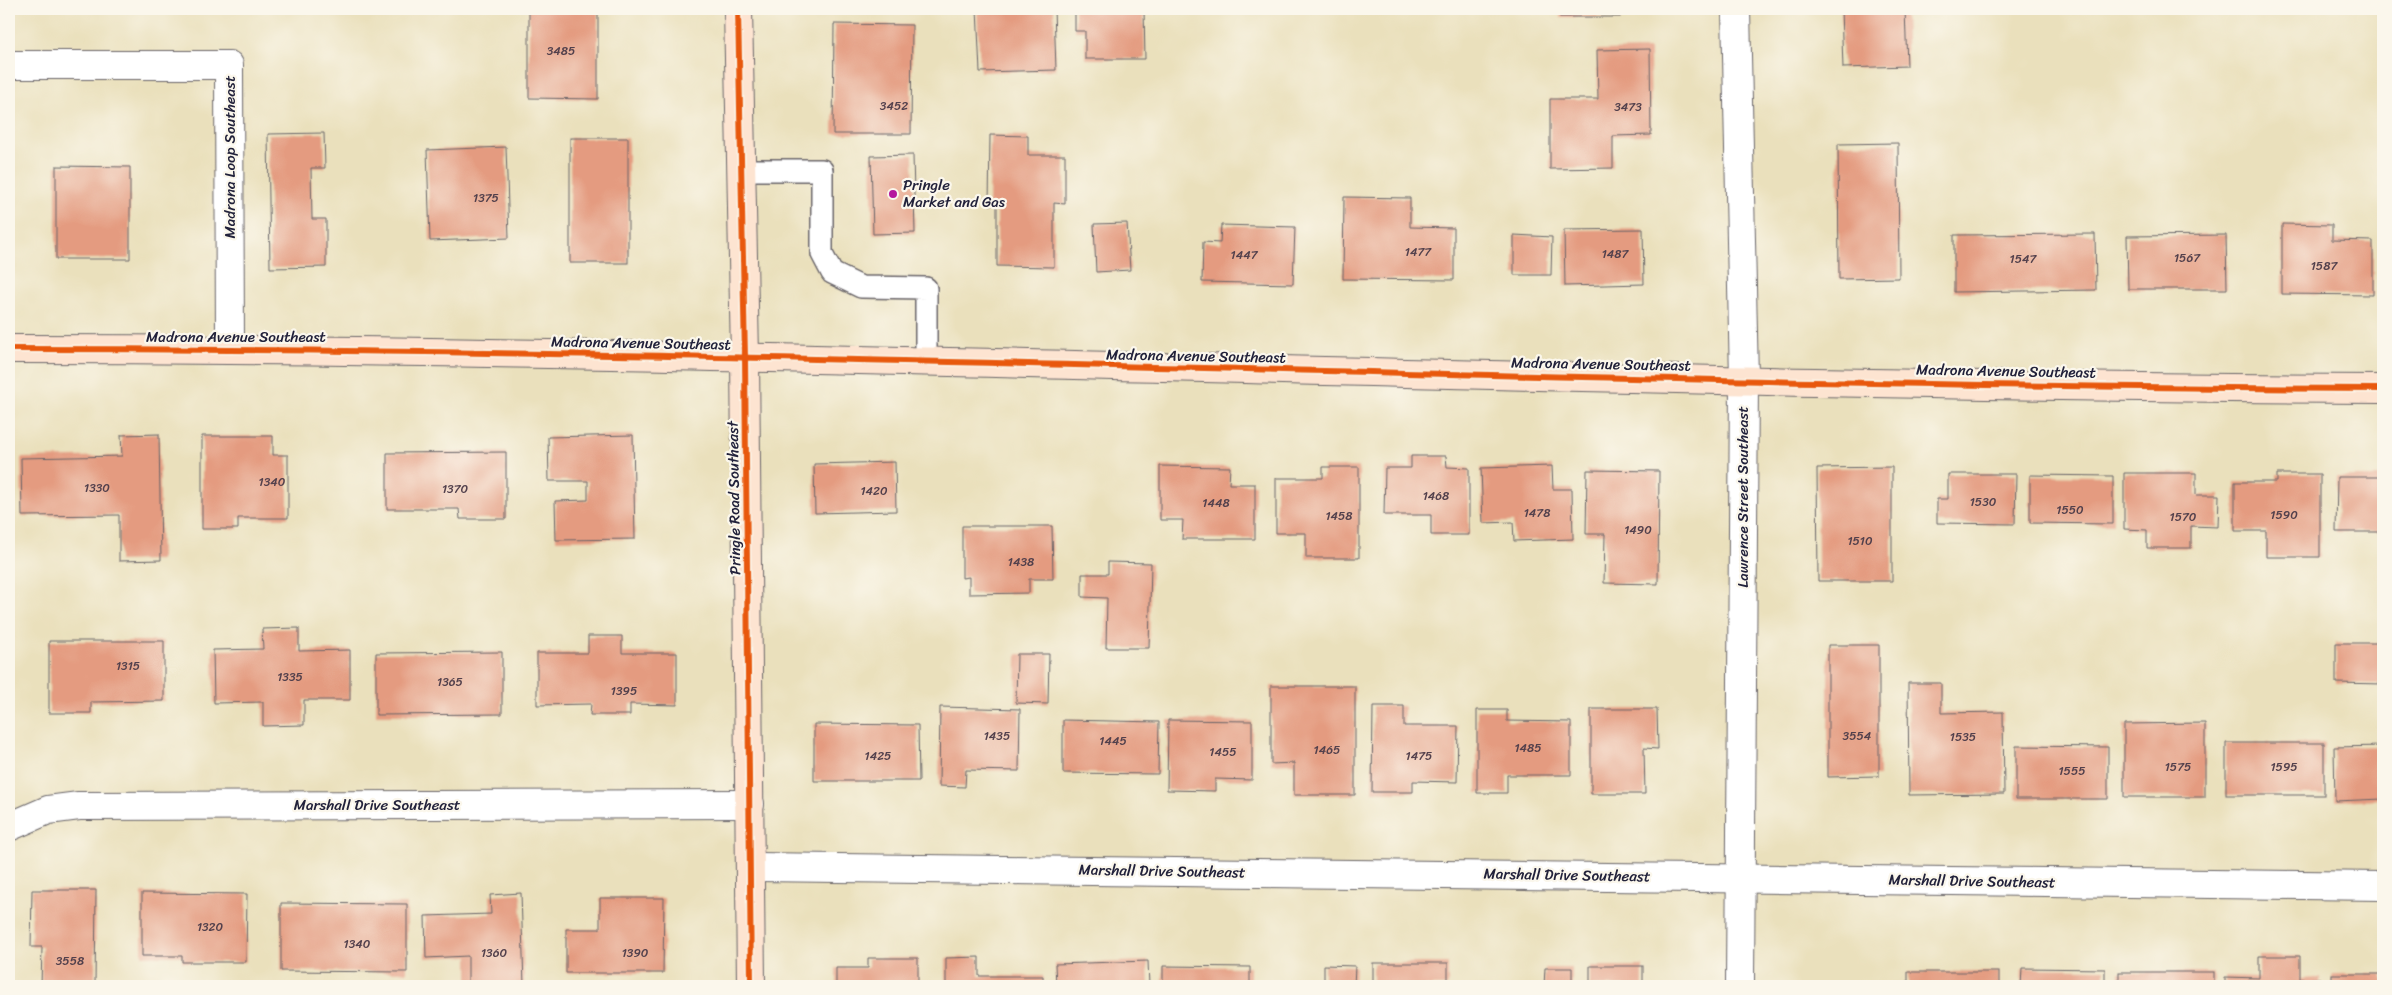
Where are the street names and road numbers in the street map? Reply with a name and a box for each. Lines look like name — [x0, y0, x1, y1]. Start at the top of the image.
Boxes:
street label: Madrona Loop Southeast — [217, 75, 243, 239]
street label: Madrona Avenue Southeast — [146, 324, 326, 350]
street label: Madrona Avenue Southeast — [551, 328, 732, 358]
street label: Madrona Avenue Southeast — [1106, 341, 1287, 371]
street label: Madrona Avenue Southeast — [1511, 349, 1692, 379]
street label: Madrona Avenue Southeast — [1916, 356, 2097, 386]
street label: Lawrence Street Southeast — [1730, 406, 1756, 588]
street label: Pringle Road Southeast — [720, 420, 748, 575]
street label: Marshall Drive Southeast — [294, 792, 461, 818]
street label: Marshall Drive Southeast — [1078, 857, 1246, 885]
street label: Marshall Drive Southeast — [1483, 861, 1651, 889]
street label: Marshall Drive Southeast — [1888, 867, 2056, 895]

